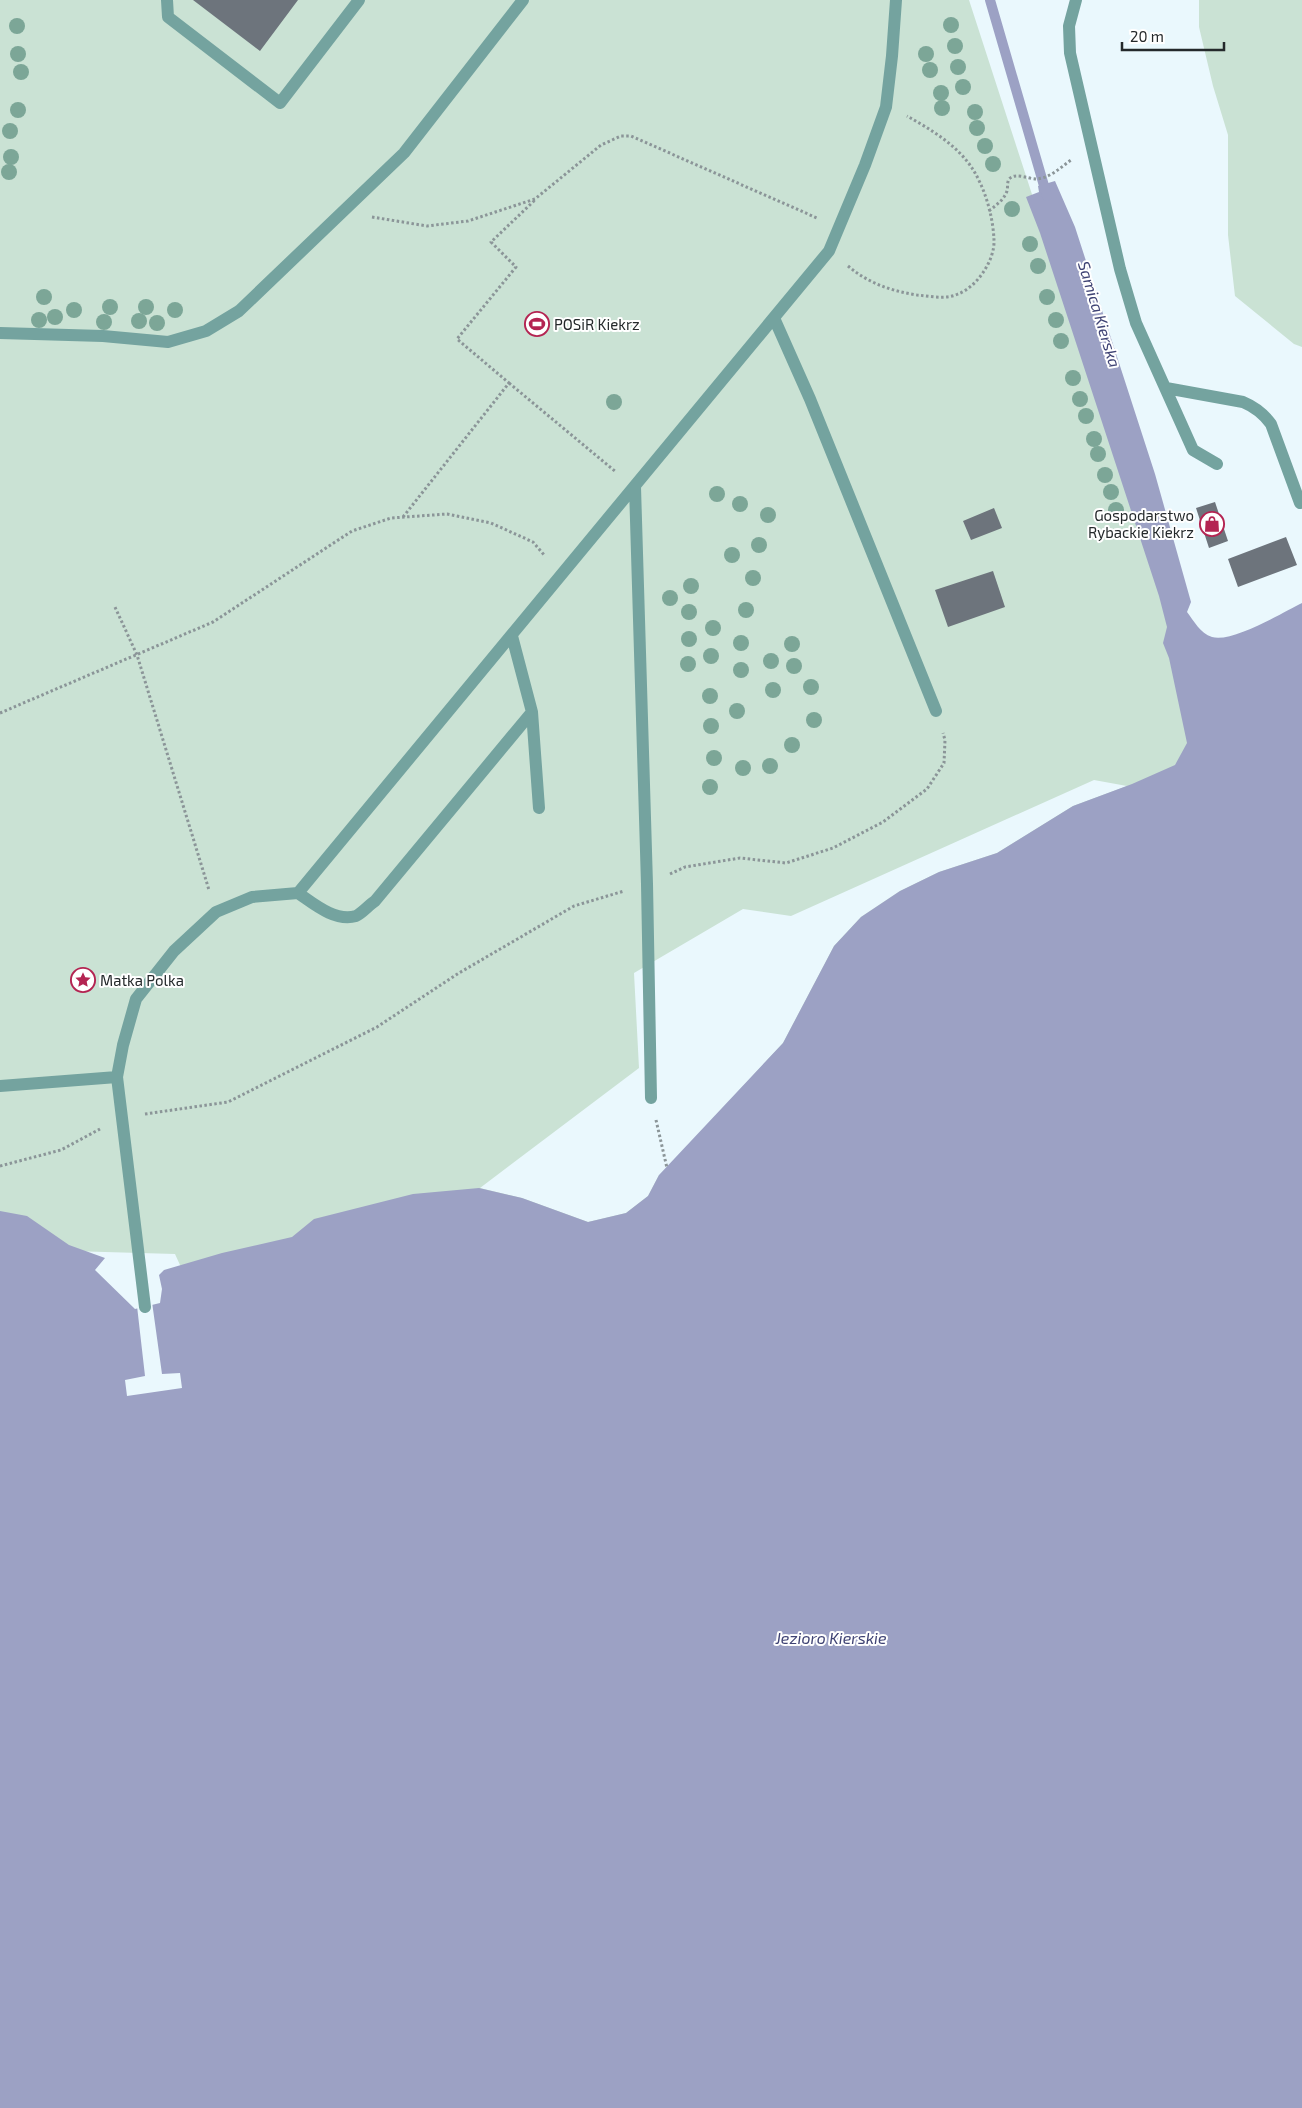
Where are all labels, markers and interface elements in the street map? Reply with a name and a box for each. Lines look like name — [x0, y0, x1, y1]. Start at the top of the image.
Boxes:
scale bar — [1122, 20, 1224, 52]
text: 20 m — [1130, 27, 1164, 45]
water label: Samica Kierska — [1075, 258, 1125, 370]
sports icon: POSiR Kiekrz — [524, 311, 550, 337]
place label: POSiR Kiekrz — [554, 315, 640, 333]
place label: Gospodarstwo Rybackie Kiekrz — [1088, 506, 1194, 541]
shop icon: Gospodarstwo Rybackie Kiekrz — [1199, 511, 1225, 537]
place icon: Matka Polka — [70, 967, 96, 993]
place label: Matka Polka — [100, 971, 184, 989]
water label: Jezioro Kierskie — [774, 1628, 887, 1647]

